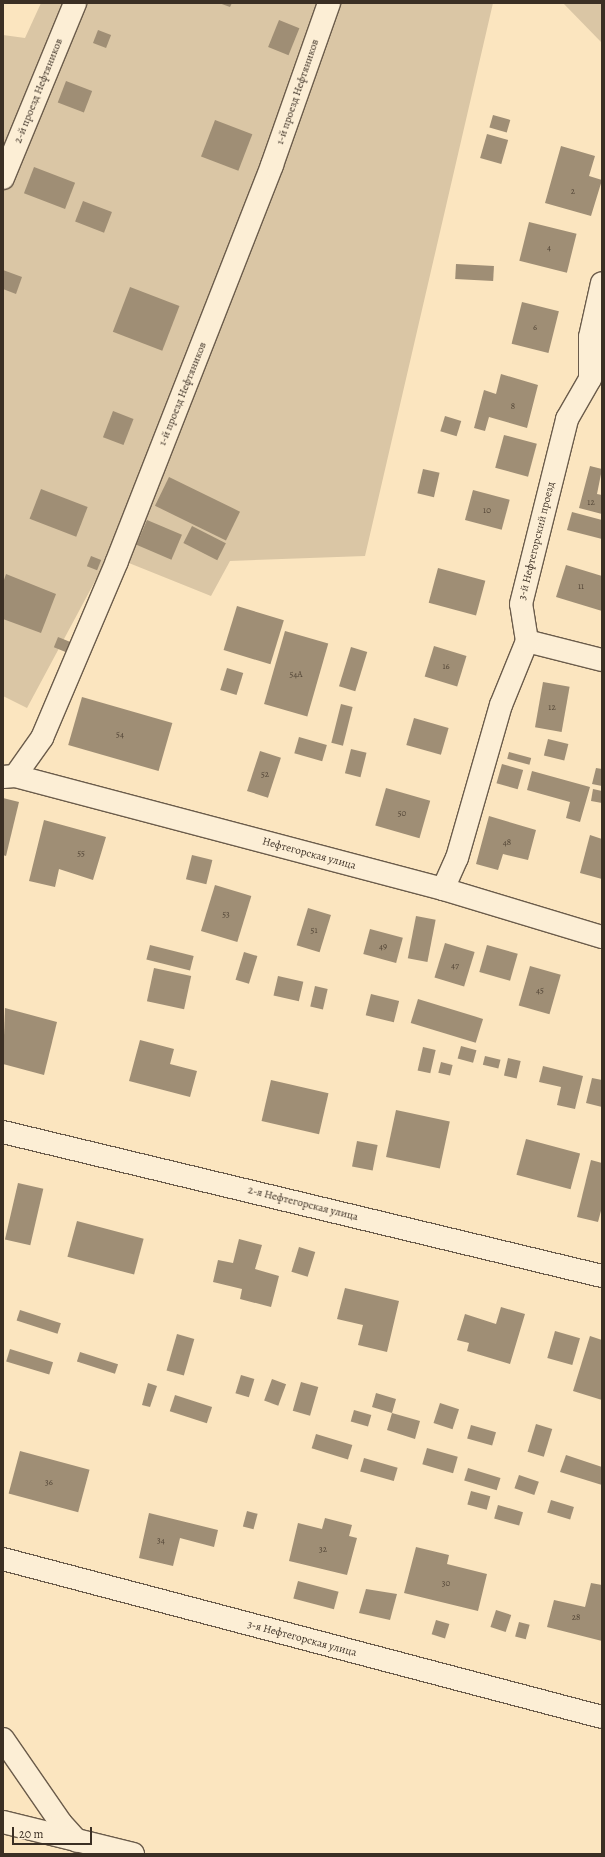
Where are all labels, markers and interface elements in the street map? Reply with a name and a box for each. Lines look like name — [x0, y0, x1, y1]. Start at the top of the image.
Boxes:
street label: 2-й проезд Нефтяников — [12, 37, 66, 145]
street label: 1-й проезд Нефтяников — [274, 38, 322, 146]
house number: 2 — [571, 186, 575, 196]
house number: 4 — [547, 242, 551, 252]
house number: 6 — [533, 322, 537, 332]
street label: 1-й проезд Нефтяников — [156, 340, 210, 448]
house number: 8 — [511, 401, 515, 411]
street label: 3-й Нефтегорский проезд — [516, 481, 558, 601]
house number: 12 — [587, 497, 595, 507]
house number: 10 — [483, 505, 491, 515]
house number: 11 — [578, 581, 584, 591]
house number: 16 — [442, 661, 450, 671]
house number: 54А — [289, 669, 303, 679]
house number: 12 — [548, 702, 556, 712]
house number: 54 — [116, 729, 124, 739]
house number: 52 — [261, 769, 269, 779]
house number: 50 — [398, 808, 406, 818]
street label: Нефтегорская улица — [261, 835, 357, 873]
house number: 48 — [503, 837, 511, 847]
house number: 55 — [77, 848, 85, 858]
house number: 53 — [222, 909, 230, 919]
house number: 51 — [311, 925, 317, 935]
house number: 49 — [379, 941, 387, 951]
house number: 47 — [451, 960, 459, 970]
house number: 45 — [536, 985, 544, 995]
street label: 2-я Нефтегорская улица — [246, 1184, 360, 1224]
house number: 36 — [45, 1477, 53, 1487]
house number: 34 — [157, 1535, 165, 1545]
house number: 32 — [319, 1544, 327, 1554]
house number: 30 — [442, 1578, 450, 1588]
house number: 28 — [572, 1612, 580, 1622]
street label: 3-я Нефтегорская улица — [246, 1618, 358, 1660]
scale bar — [14, 1819, 94, 1845]
text: 20 m — [19, 1826, 43, 1842]

